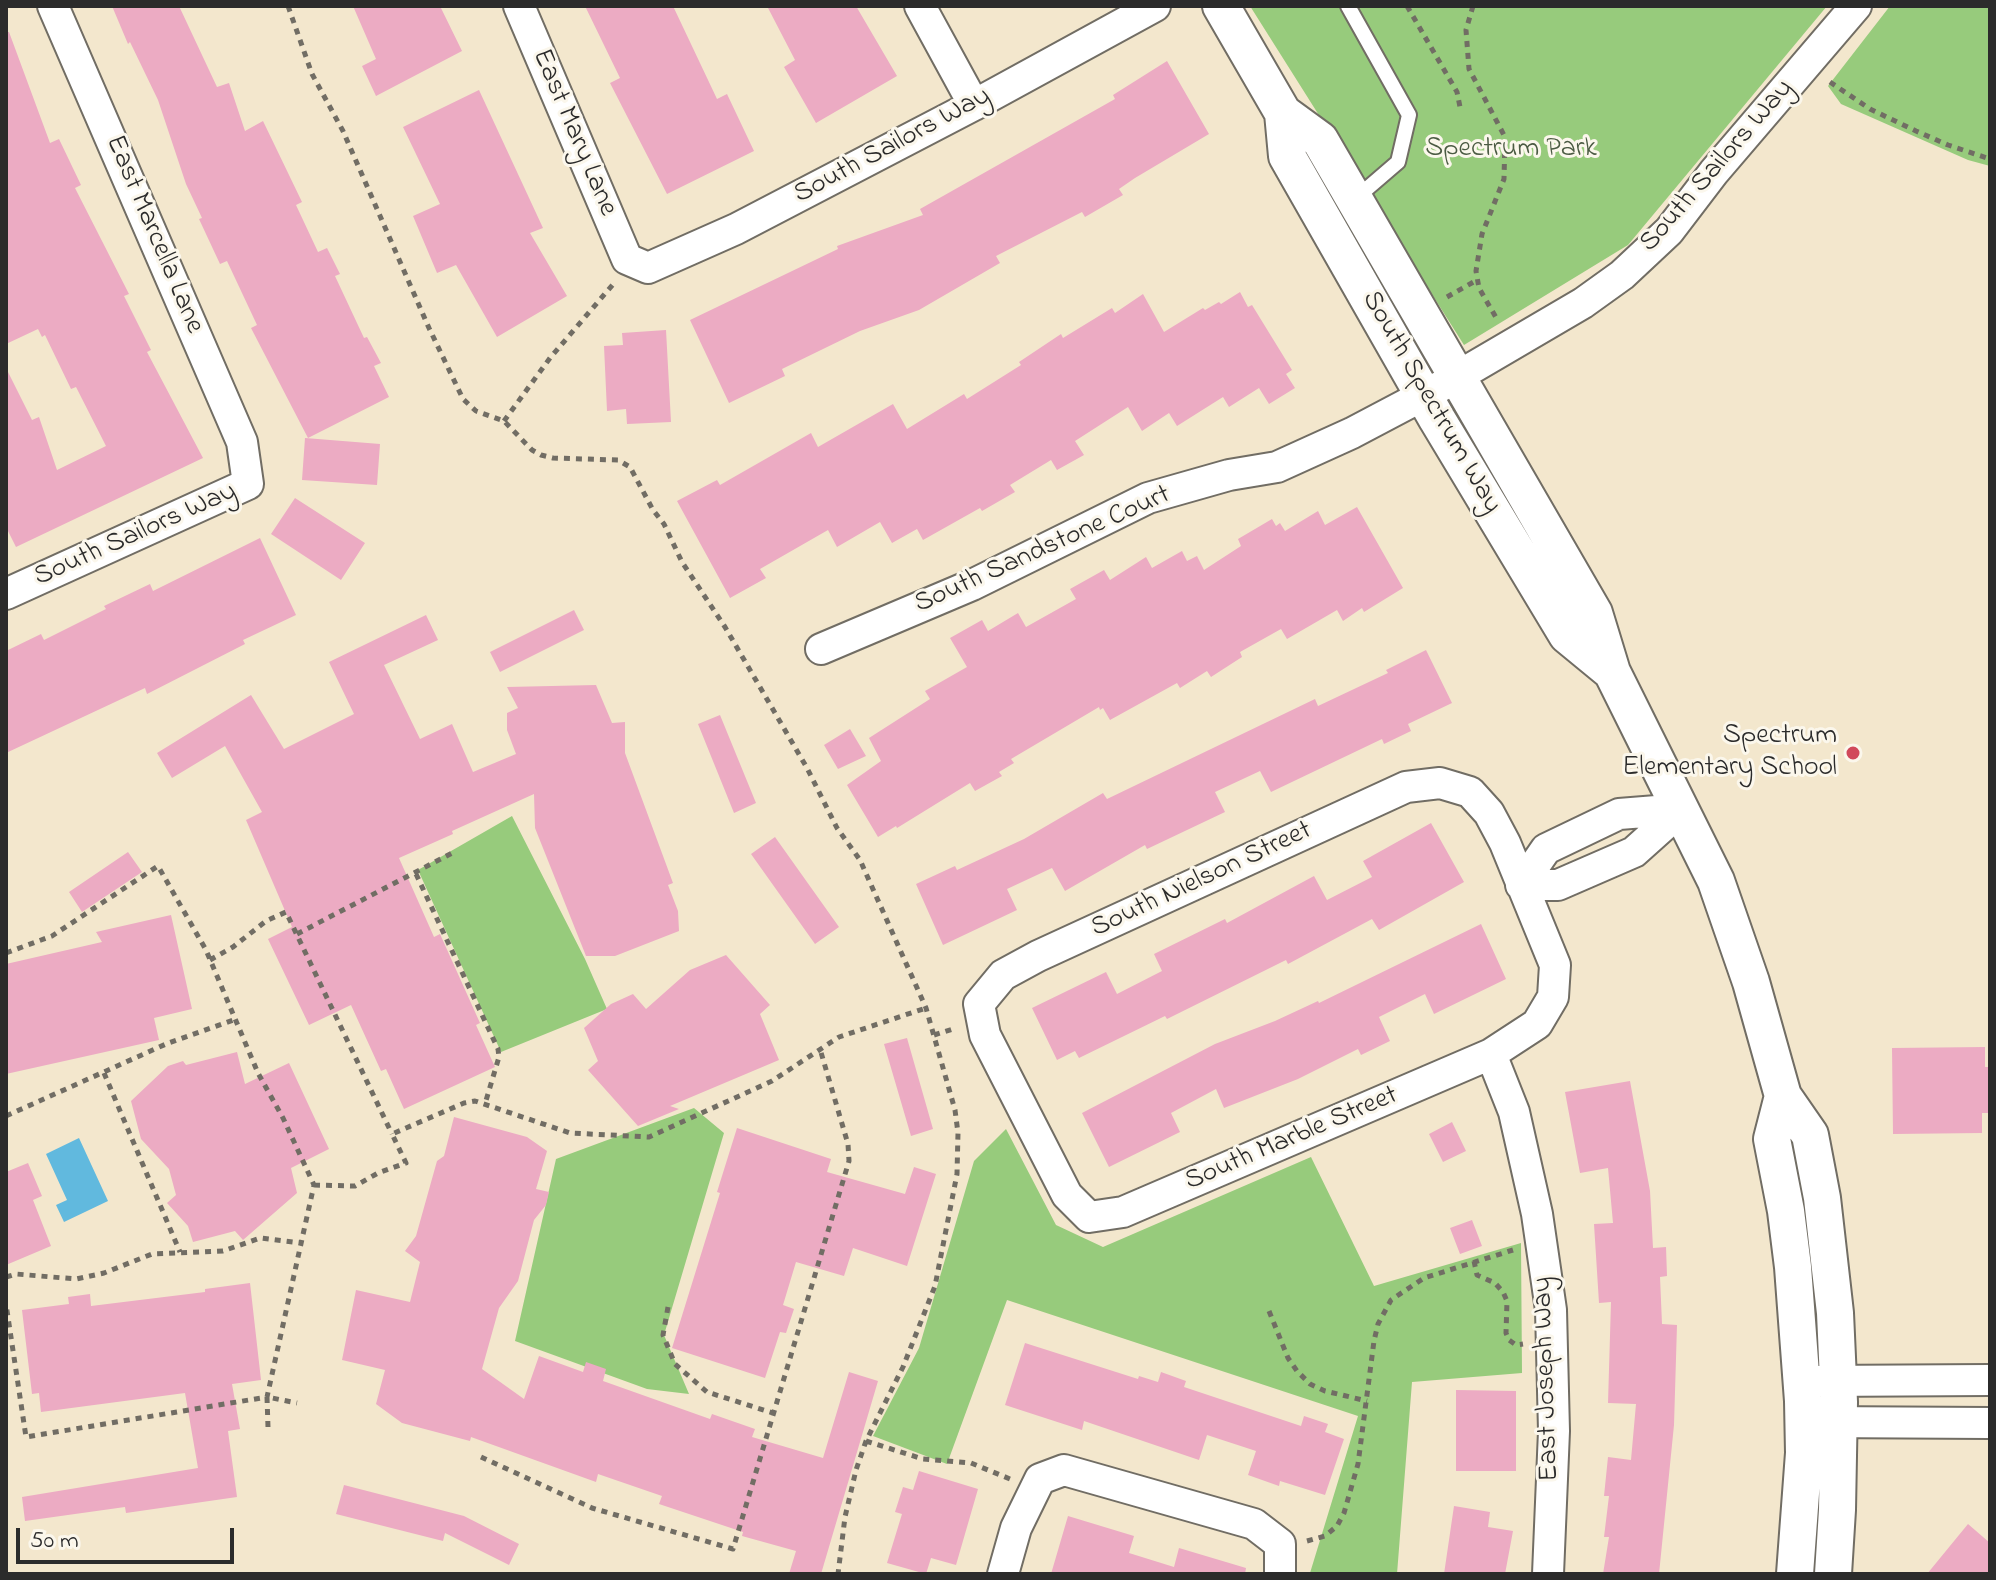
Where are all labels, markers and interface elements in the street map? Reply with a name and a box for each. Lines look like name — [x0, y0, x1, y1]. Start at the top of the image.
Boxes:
street label: East Mary Lane — [523, 45, 623, 221]
street label: South Sailors Way — [1634, 74, 1802, 260]
street label: South Sailors Way — [789, 81, 997, 213]
street label: East Marcella Lane — [96, 131, 210, 339]
park label: Spectrum Park — [1425, 133, 1597, 167]
street label: South Spectrum Way — [1353, 286, 1507, 520]
street label: South Sailors Way — [30, 476, 242, 596]
street label: South Sandstone Court — [910, 479, 1176, 623]
place label: Spectrum Elementary School — [1622, 720, 1837, 786]
marker: Spectrum Elementary School — [1844, 744, 1862, 762]
street label: South Nielson Street — [1086, 815, 1318, 947]
street label: South Marble Street — [1181, 1080, 1403, 1200]
street label: East Joseph Way — [1528, 1276, 1568, 1482]
scale bar — [20, 1512, 238, 1562]
text: 50 m — [30, 1524, 79, 1559]

